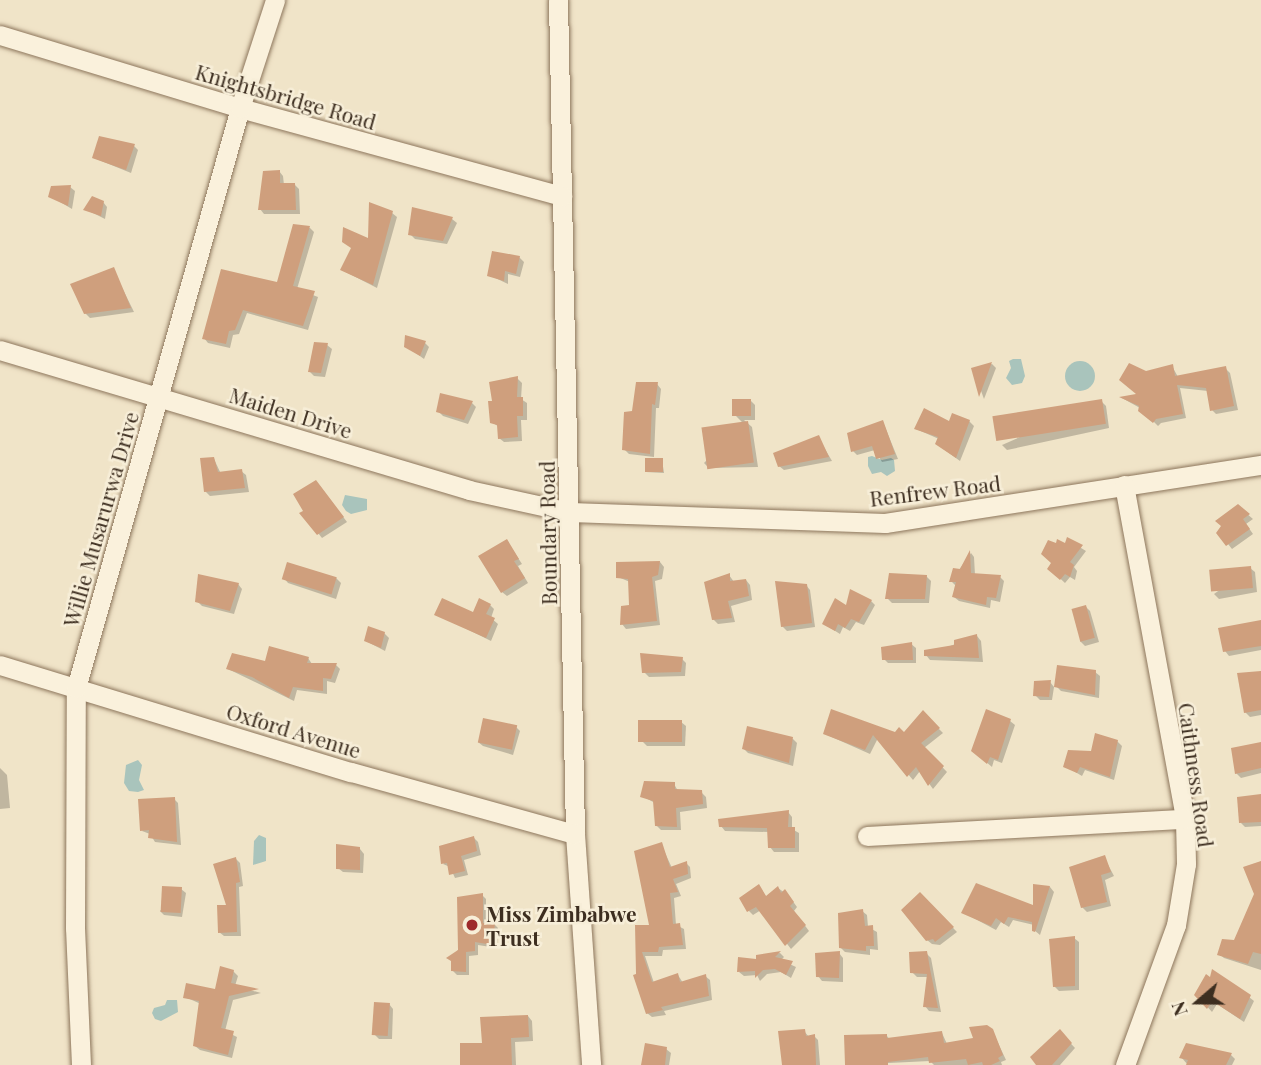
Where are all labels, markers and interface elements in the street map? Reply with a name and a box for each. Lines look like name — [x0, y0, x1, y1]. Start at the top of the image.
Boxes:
street label: Knightsbridge Road — [193, 58, 379, 134]
street label: Maiden Drive — [227, 381, 355, 443]
street label: Willie Musarurwa Drive — [57, 408, 143, 630]
street label: Boundary Road — [533, 460, 561, 606]
street label: Renfrew Road — [868, 469, 1002, 511]
street label: Oxford Avenue — [223, 697, 365, 763]
street label: Caithness Road — [1174, 701, 1220, 849]
place label: Miss Zimbabwe Trust — [486, 900, 637, 950]
marker: Miss Zimbabwe Trust — [464, 917, 480, 933]
north arrow — [1163, 967, 1233, 1037]
text: N — [1164, 998, 1193, 1020]

